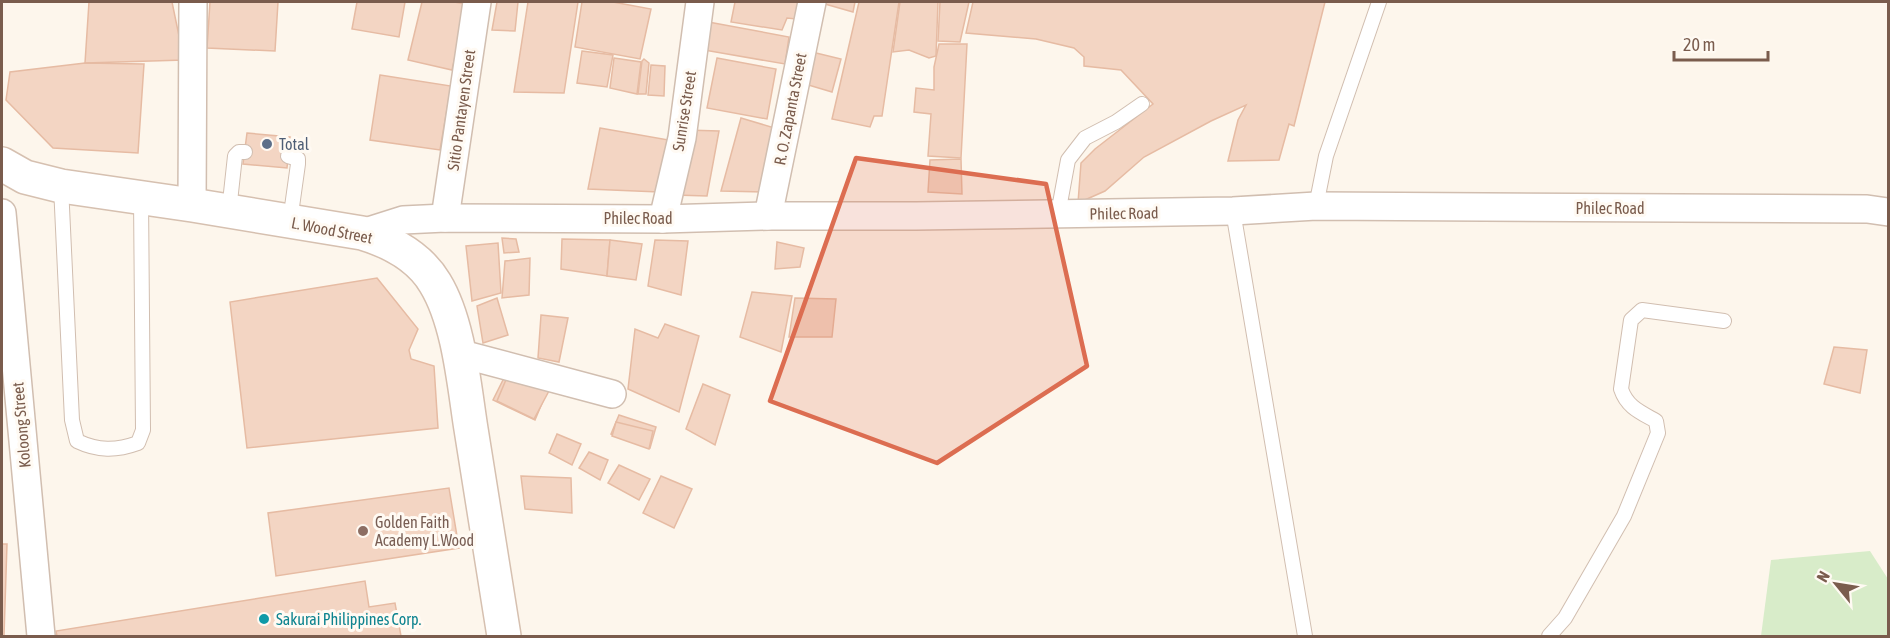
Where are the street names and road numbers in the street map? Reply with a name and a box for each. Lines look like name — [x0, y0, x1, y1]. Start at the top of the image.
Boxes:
street label: Sitio Pantayen Street — [444, 48, 479, 172]
street label: R. O. Zapanta Street — [770, 51, 811, 167]
street label: Sunrise Street — [669, 69, 699, 152]
street label: Philec Road — [1575, 199, 1645, 217]
street label: Philec Road — [1089, 203, 1159, 223]
street label: Philec Road — [603, 209, 673, 227]
street label: L. Wood Street — [290, 213, 374, 247]
street label: Koloong Street — [8, 381, 35, 469]

